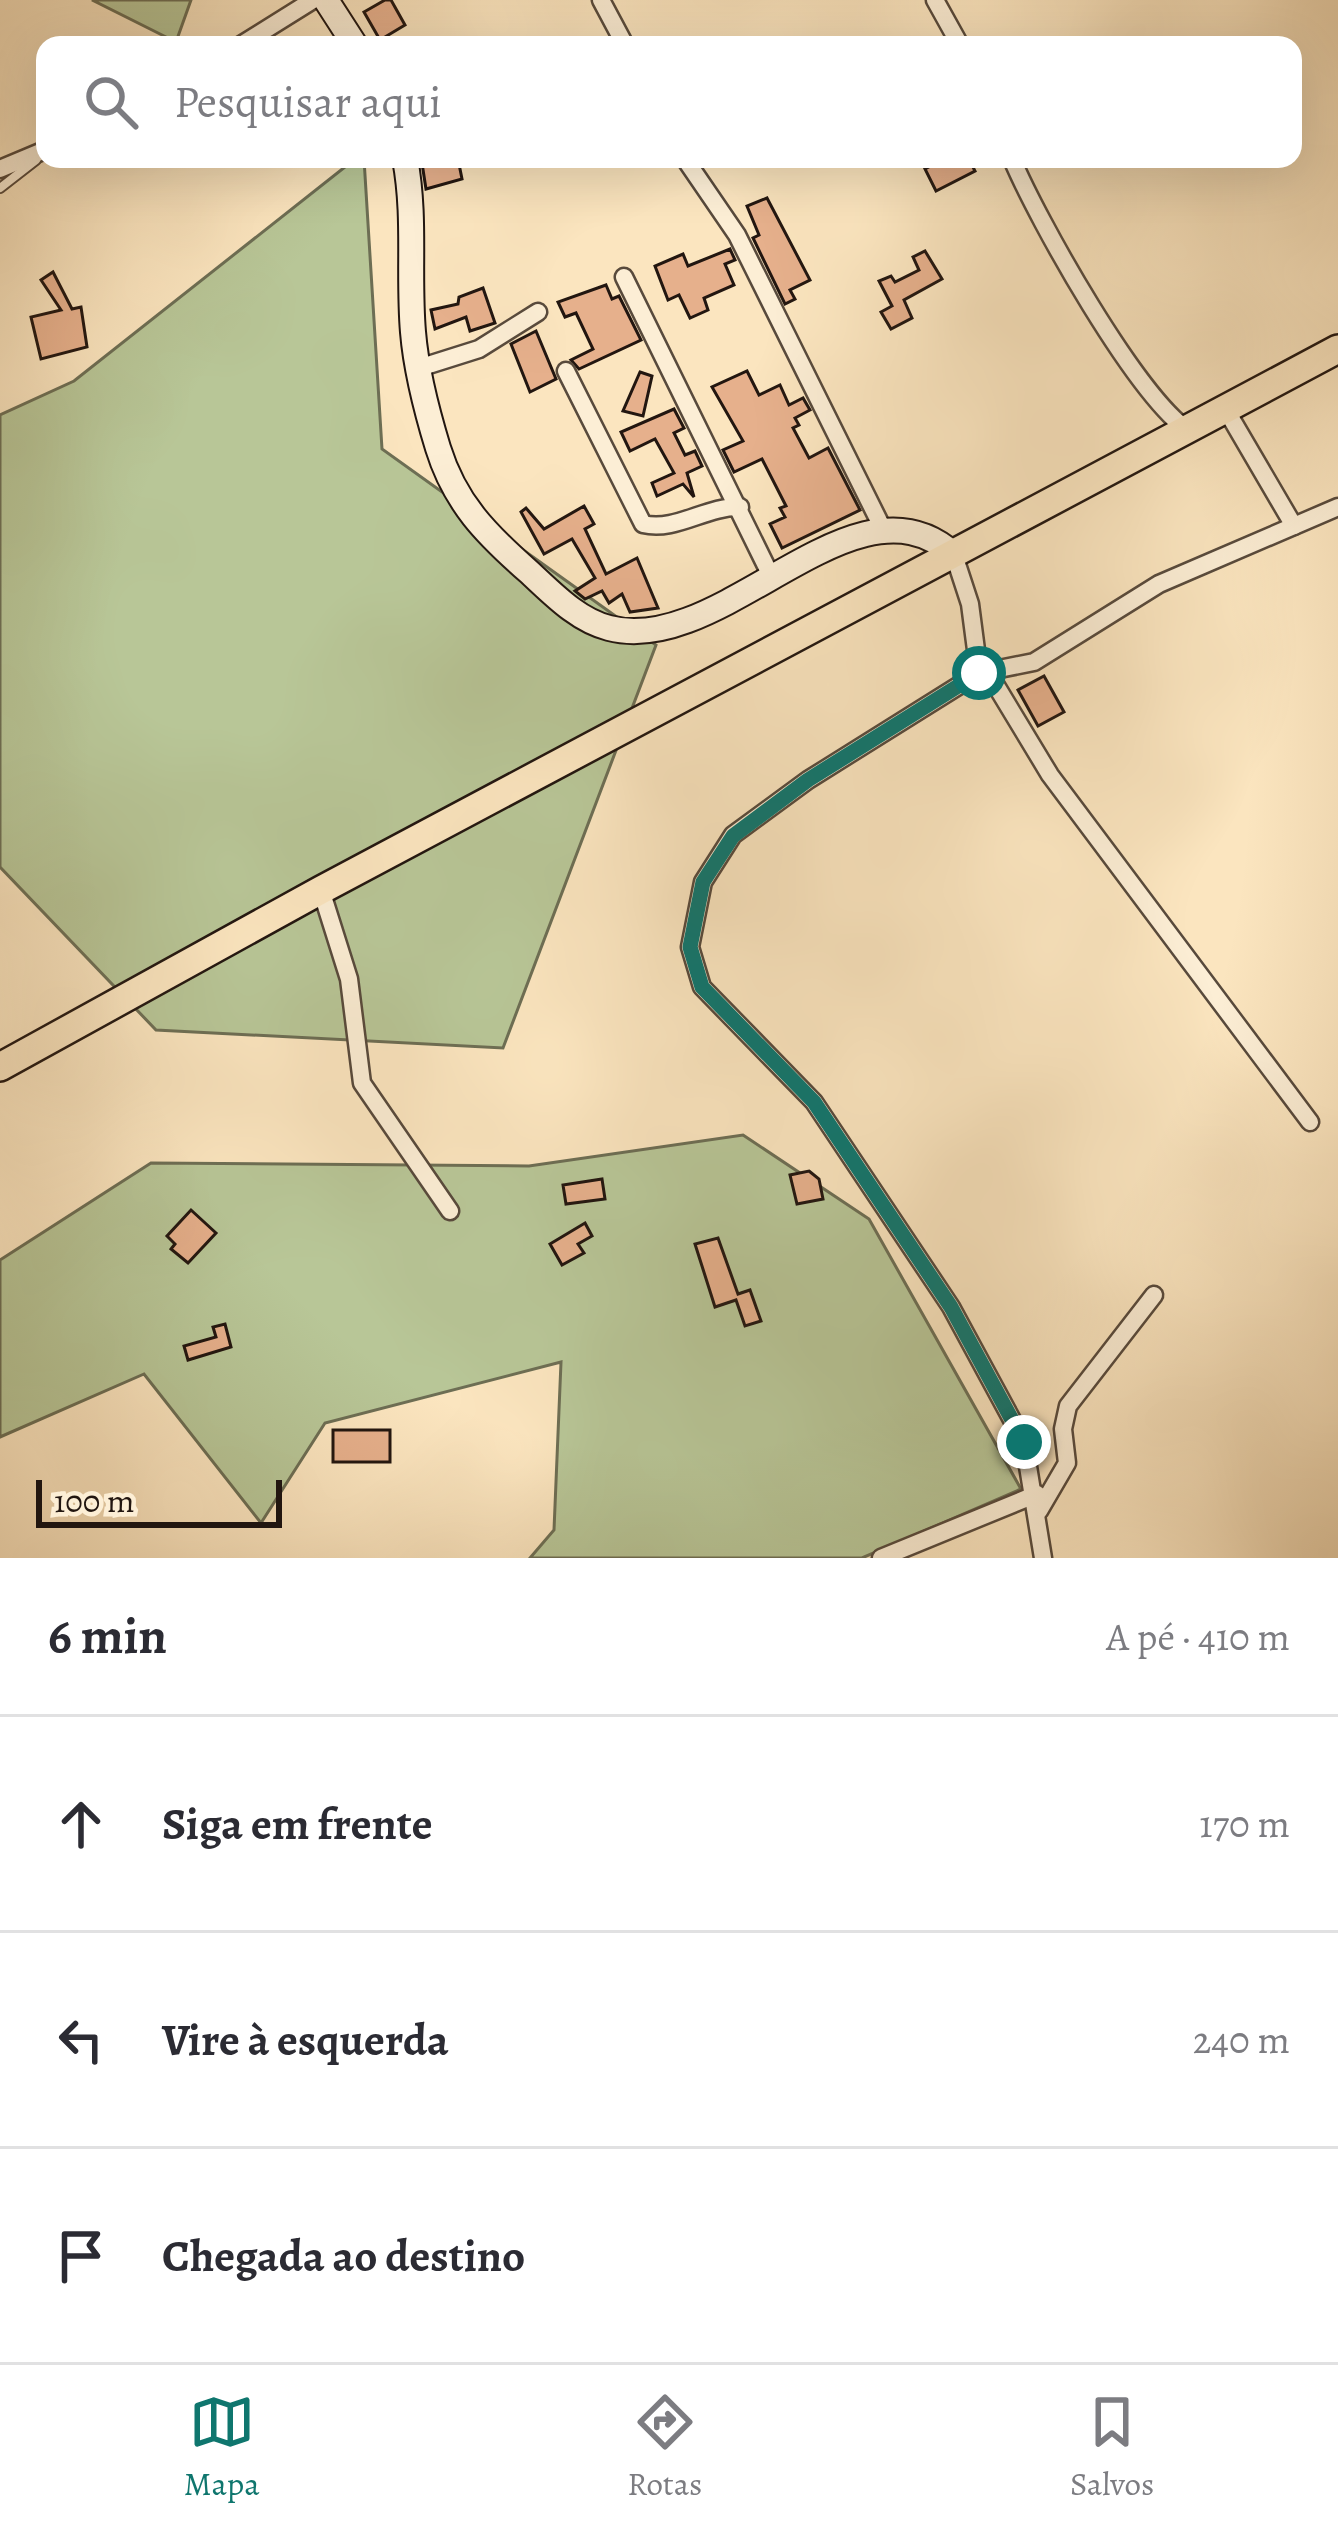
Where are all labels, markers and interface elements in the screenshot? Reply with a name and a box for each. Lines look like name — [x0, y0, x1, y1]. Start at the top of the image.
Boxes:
search box — [36, 36, 1302, 168]
icon: search — [78, 69, 144, 135]
text: Pesquisar aqui — [174, 71, 442, 133]
route start — [952, 646, 1006, 700]
route end — [997, 1415, 1051, 1469]
scale bar — [36, 1474, 282, 1527]
text: 100 m — [54, 1478, 134, 1523]
text: 6 min — [48, 1601, 167, 1671]
text: A pé · 410 m — [1106, 1610, 1290, 1663]
icon: ahead — [48, 1791, 114, 1857]
text: Siga em frente — [162, 1793, 432, 1855]
text: 170 m — [1199, 1797, 1290, 1850]
icon: left — [48, 2007, 114, 2073]
text: Vire à esquerda — [162, 2009, 449, 2071]
text: 240 m — [1193, 2013, 1290, 2066]
icon: arrive — [48, 2223, 114, 2289]
text: Chegada ao destino — [162, 2225, 525, 2287]
tab: Mapa — [184, 2389, 260, 2506]
tab: Rotas — [627, 2389, 702, 2506]
tab: Salvos — [1070, 2389, 1154, 2506]

